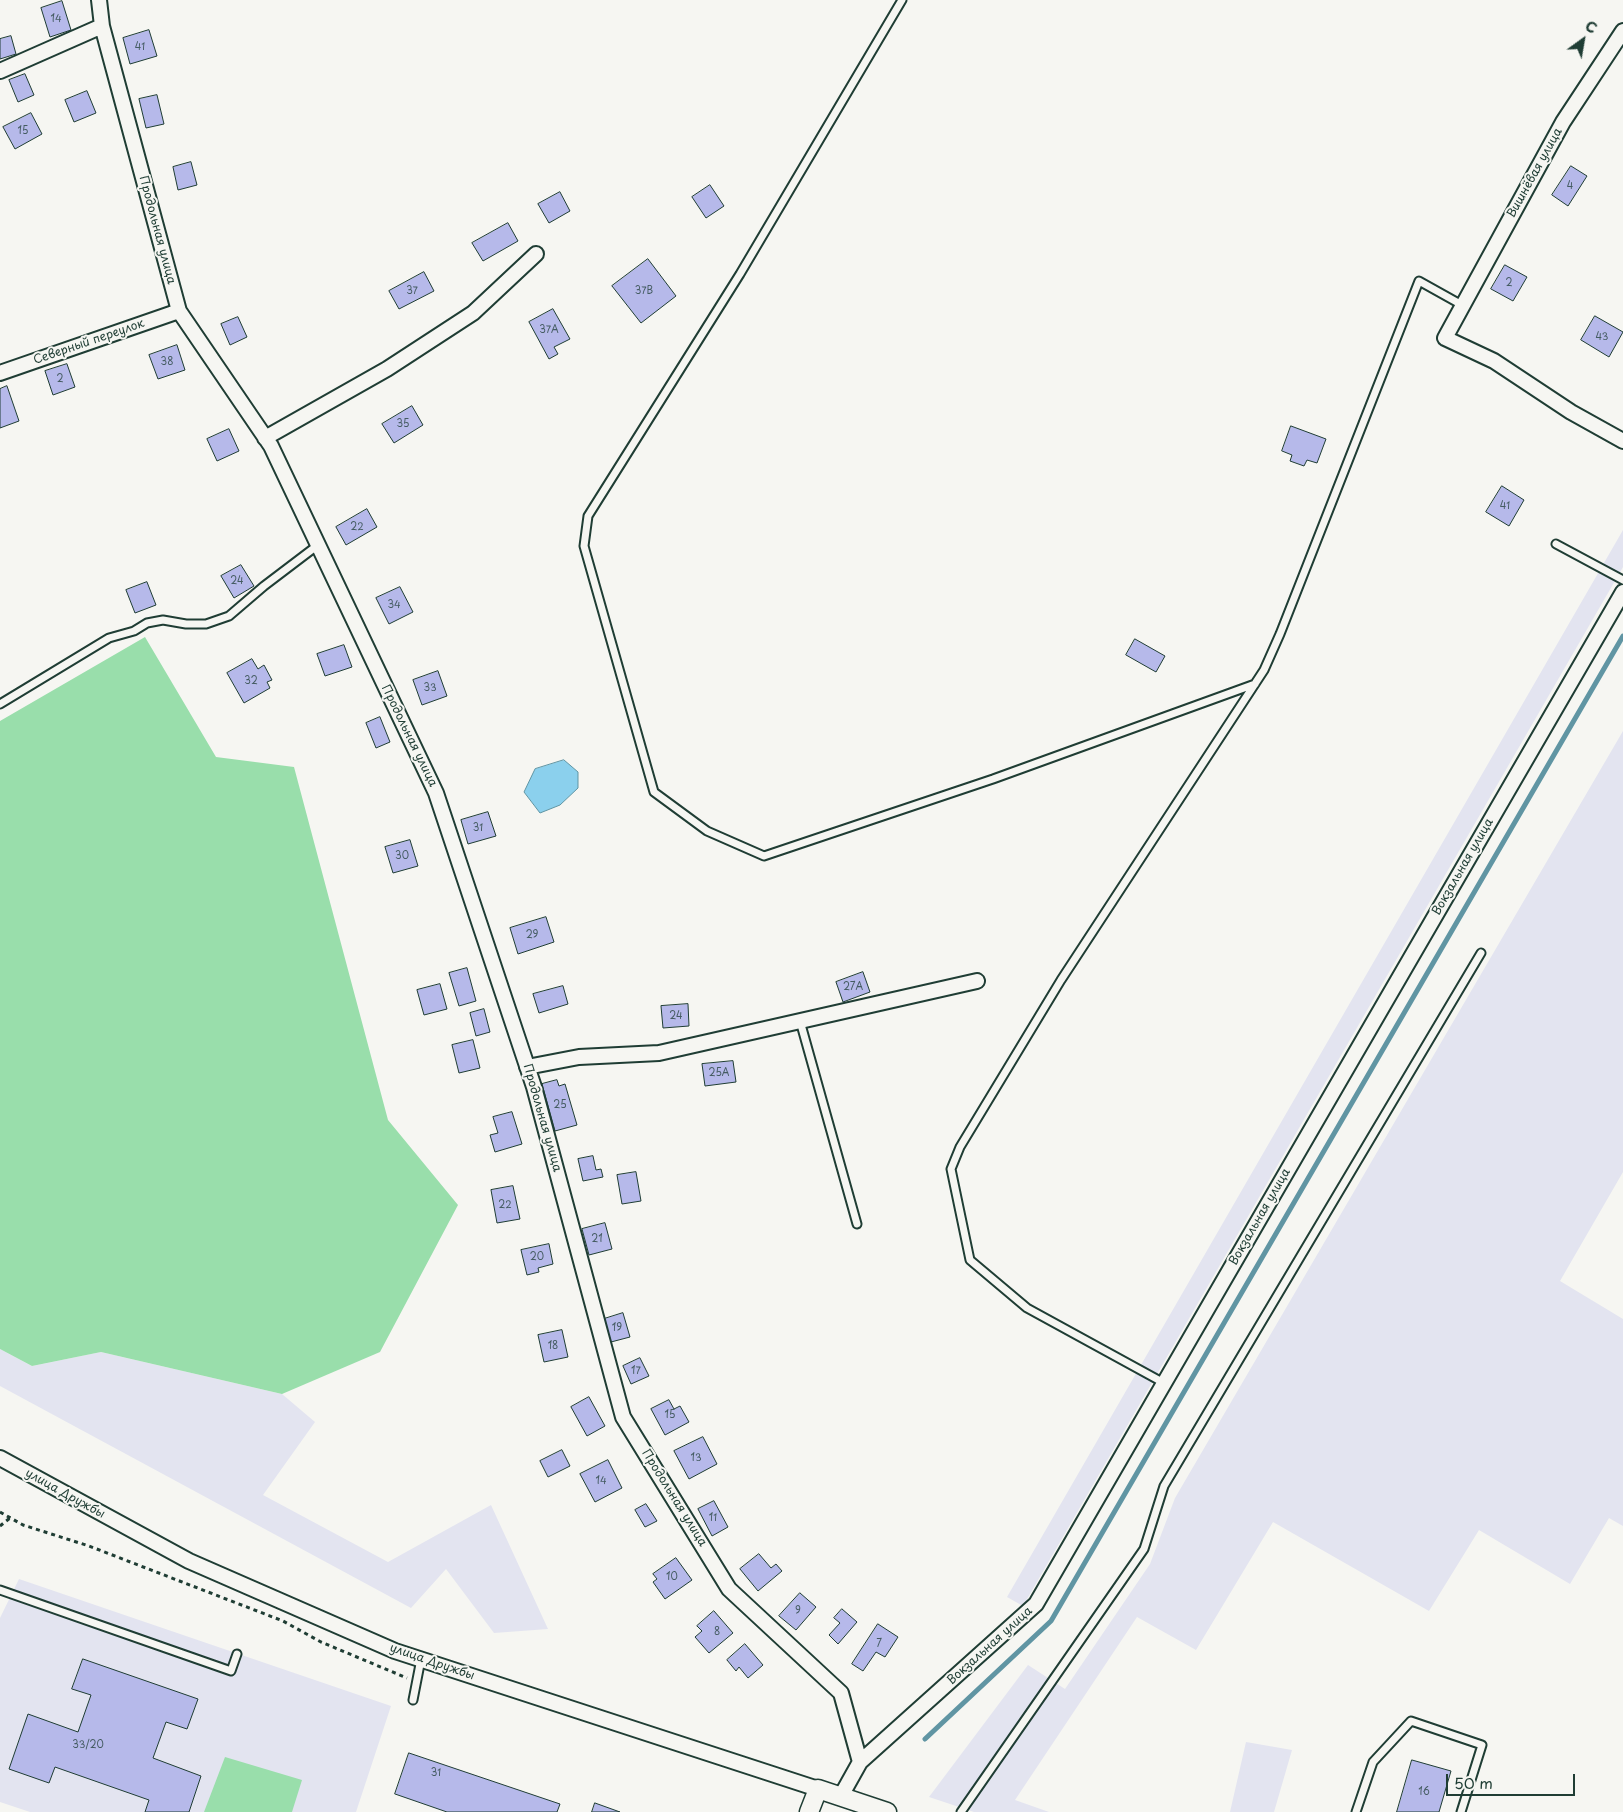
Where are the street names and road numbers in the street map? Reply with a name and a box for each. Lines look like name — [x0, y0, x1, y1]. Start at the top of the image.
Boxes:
street label: Вишнёвая улица — [1504, 126, 1566, 220]
street label: Продольная улица — [136, 174, 178, 286]
street label: Северный переулок — [32, 316, 146, 368]
street label: Продольная улица — [378, 683, 440, 789]
street label: Вокзальная улица — [1429, 816, 1497, 918]
street label: Продольная улица — [520, 1062, 564, 1174]
street label: Вокзальная улица — [1226, 1166, 1294, 1268]
street label: Продольная улица — [638, 1447, 710, 1549]
street label: улица Дружбы — [23, 1466, 107, 1522]
street label: Вокзальная улица — [945, 1604, 1035, 1688]
street label: улица Дружбы — [388, 1641, 476, 1683]

